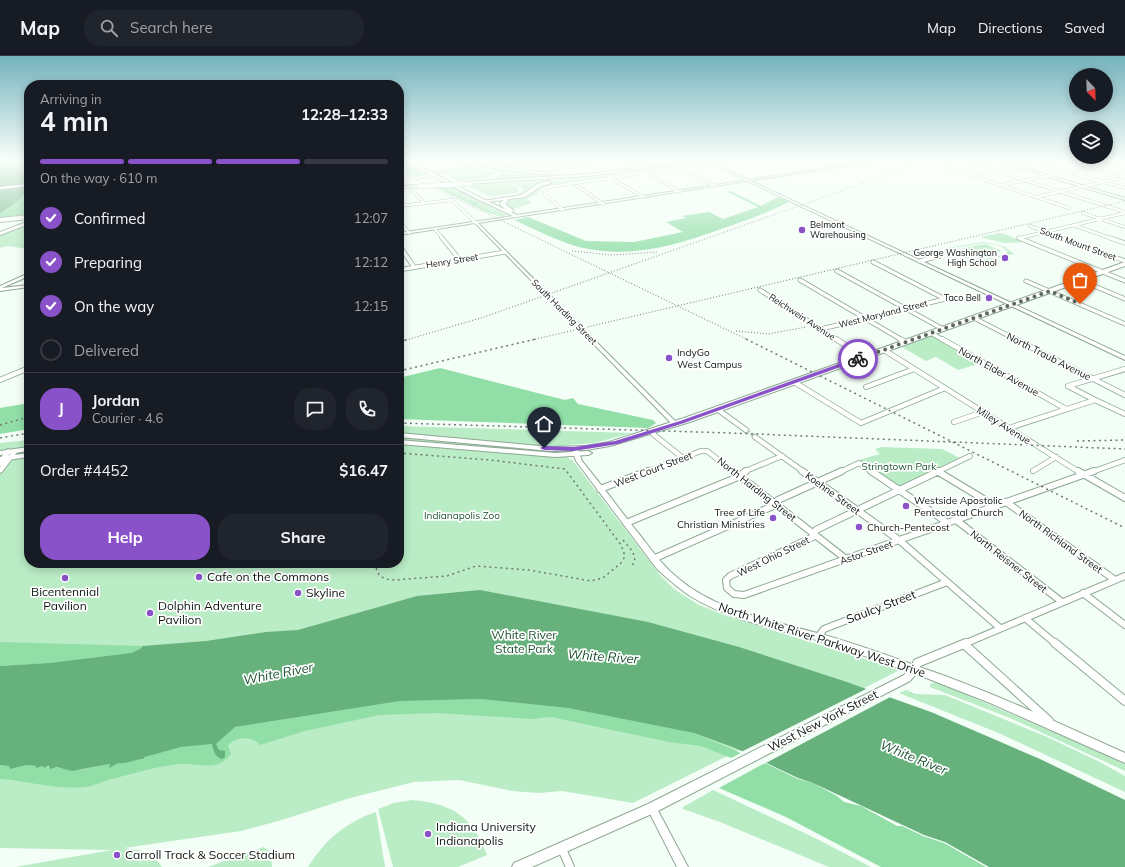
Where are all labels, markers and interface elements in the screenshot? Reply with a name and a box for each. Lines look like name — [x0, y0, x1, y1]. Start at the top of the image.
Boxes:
search box — [84, 10, 364, 46]
text: Map — [20, 16, 60, 40]
icon: search — [98, 17, 120, 39]
text: Search here — [130, 18, 213, 37]
text: Map — [927, 19, 956, 37]
text: Directions — [978, 19, 1043, 37]
text: Saved — [1065, 19, 1105, 37]
north arrow — [1069, 68, 1113, 112]
map controls — [1069, 68, 1113, 164]
text: Arriving in — [40, 91, 102, 107]
text: 4 min — [40, 105, 109, 138]
text: 12:28–12:33 — [301, 105, 388, 124]
button: layers — [1069, 120, 1113, 164]
text: On the way · 610 m — [40, 170, 157, 186]
icon: check — [40, 207, 62, 229]
text: Confirmed — [74, 209, 145, 228]
text: 12:07 — [354, 210, 388, 226]
place label: Belmont Warehousing — [810, 219, 866, 240]
marker: Belmont Warehousing — [797, 225, 807, 235]
street label: South Mount Street — [1038, 225, 1118, 262]
place label: George Washington High School — [914, 247, 997, 268]
icon: check — [40, 251, 62, 273]
street label: Henry Street — [425, 251, 479, 271]
text: Preparing — [74, 253, 142, 272]
marker: George Washington High School — [1000, 253, 1010, 263]
text: 12:12 — [354, 254, 388, 270]
pin — [1063, 263, 1097, 304]
icon: bag — [1069, 269, 1091, 291]
street label: South Harding Street — [529, 277, 599, 347]
street label: Reichwein Avenue — [767, 291, 837, 342]
place label: Taco Bell — [944, 292, 981, 303]
marker: Taco Bell — [984, 293, 994, 303]
icon: check — [40, 295, 62, 317]
text: On the way — [74, 297, 154, 316]
street label: West Maryland Street — [837, 297, 929, 331]
text: 12:15 — [354, 298, 388, 314]
street label: North Traub Avenue — [1004, 330, 1093, 383]
courier — [838, 339, 878, 379]
text: Delivered — [74, 341, 139, 360]
street label: North Elder Avenue — [956, 344, 1041, 399]
place label: IndyGo West Campus — [677, 346, 742, 371]
icon: bike — [847, 348, 869, 370]
marker: IndyGo West Campus — [664, 353, 674, 363]
button: chat — [294, 388, 336, 430]
button: phone — [346, 388, 388, 430]
text: Jordan — [92, 391, 140, 410]
text: J — [58, 399, 64, 418]
street label: Miley Avenue — [974, 404, 1033, 447]
pin — [527, 407, 561, 448]
text: Courier · 4.6 — [92, 410, 163, 426]
icon: home — [533, 413, 555, 435]
street label: West Court Street — [612, 448, 695, 490]
street label: North Harding Street — [715, 454, 799, 525]
park label: Stringtown Park — [862, 460, 937, 473]
text: Order #4452 — [40, 461, 128, 480]
text: $16.47 — [339, 461, 388, 480]
street label: Koehne Street — [803, 469, 863, 518]
place label: Westside Apostolic Pentecostal Church — [914, 494, 1003, 519]
marker: Westside Apostolic Pentecostal Church — [901, 501, 911, 511]
place label: Tree of Life Christian Ministries — [677, 506, 765, 531]
street label: North Richland Street — [1017, 507, 1105, 576]
park label: Indianapolis Zoo — [424, 509, 500, 522]
marker: Tree of Life Christian Ministries — [768, 513, 778, 523]
button: Help — [40, 514, 210, 560]
button: Share — [218, 514, 388, 560]
place label: Church-Pentecost — [867, 521, 950, 534]
marker: Church-Pentecost — [854, 522, 864, 532]
street label: North Reisner Street — [968, 527, 1050, 596]
street label: West Ohio Street — [735, 533, 812, 580]
street label: Astor Street — [838, 537, 895, 568]
place label: Cafe on the Commons — [207, 569, 329, 584]
marker: Cafe on the Commons — [194, 572, 204, 582]
marker: Bicentennial Pavilion — [60, 573, 70, 583]
place label: Bicentennial Pavilion — [31, 584, 99, 613]
place label: Skyline — [306, 585, 345, 600]
street label: Saulcy Street — [844, 586, 918, 627]
marker: Skyline — [293, 588, 303, 598]
place label: Dolphin Adventure Pavilion — [158, 598, 262, 627]
street label: North White River Parkway West Drive — [717, 599, 928, 680]
marker: Dolphin Adventure Pavilion — [145, 608, 155, 618]
park label: White River State Park — [491, 627, 557, 656]
water label: White River — [567, 646, 640, 667]
water label: White River — [242, 658, 316, 688]
street label: West New York Street — [765, 686, 880, 755]
water label: White River — [878, 736, 951, 778]
place label: Indiana University Indianapolis — [436, 819, 537, 848]
marker: Indiana University Indianapolis — [423, 829, 433, 839]
place label: Carroll Track & Soccer Stadium — [125, 847, 295, 862]
marker: Carroll Track & Soccer Stadium — [112, 850, 122, 860]

